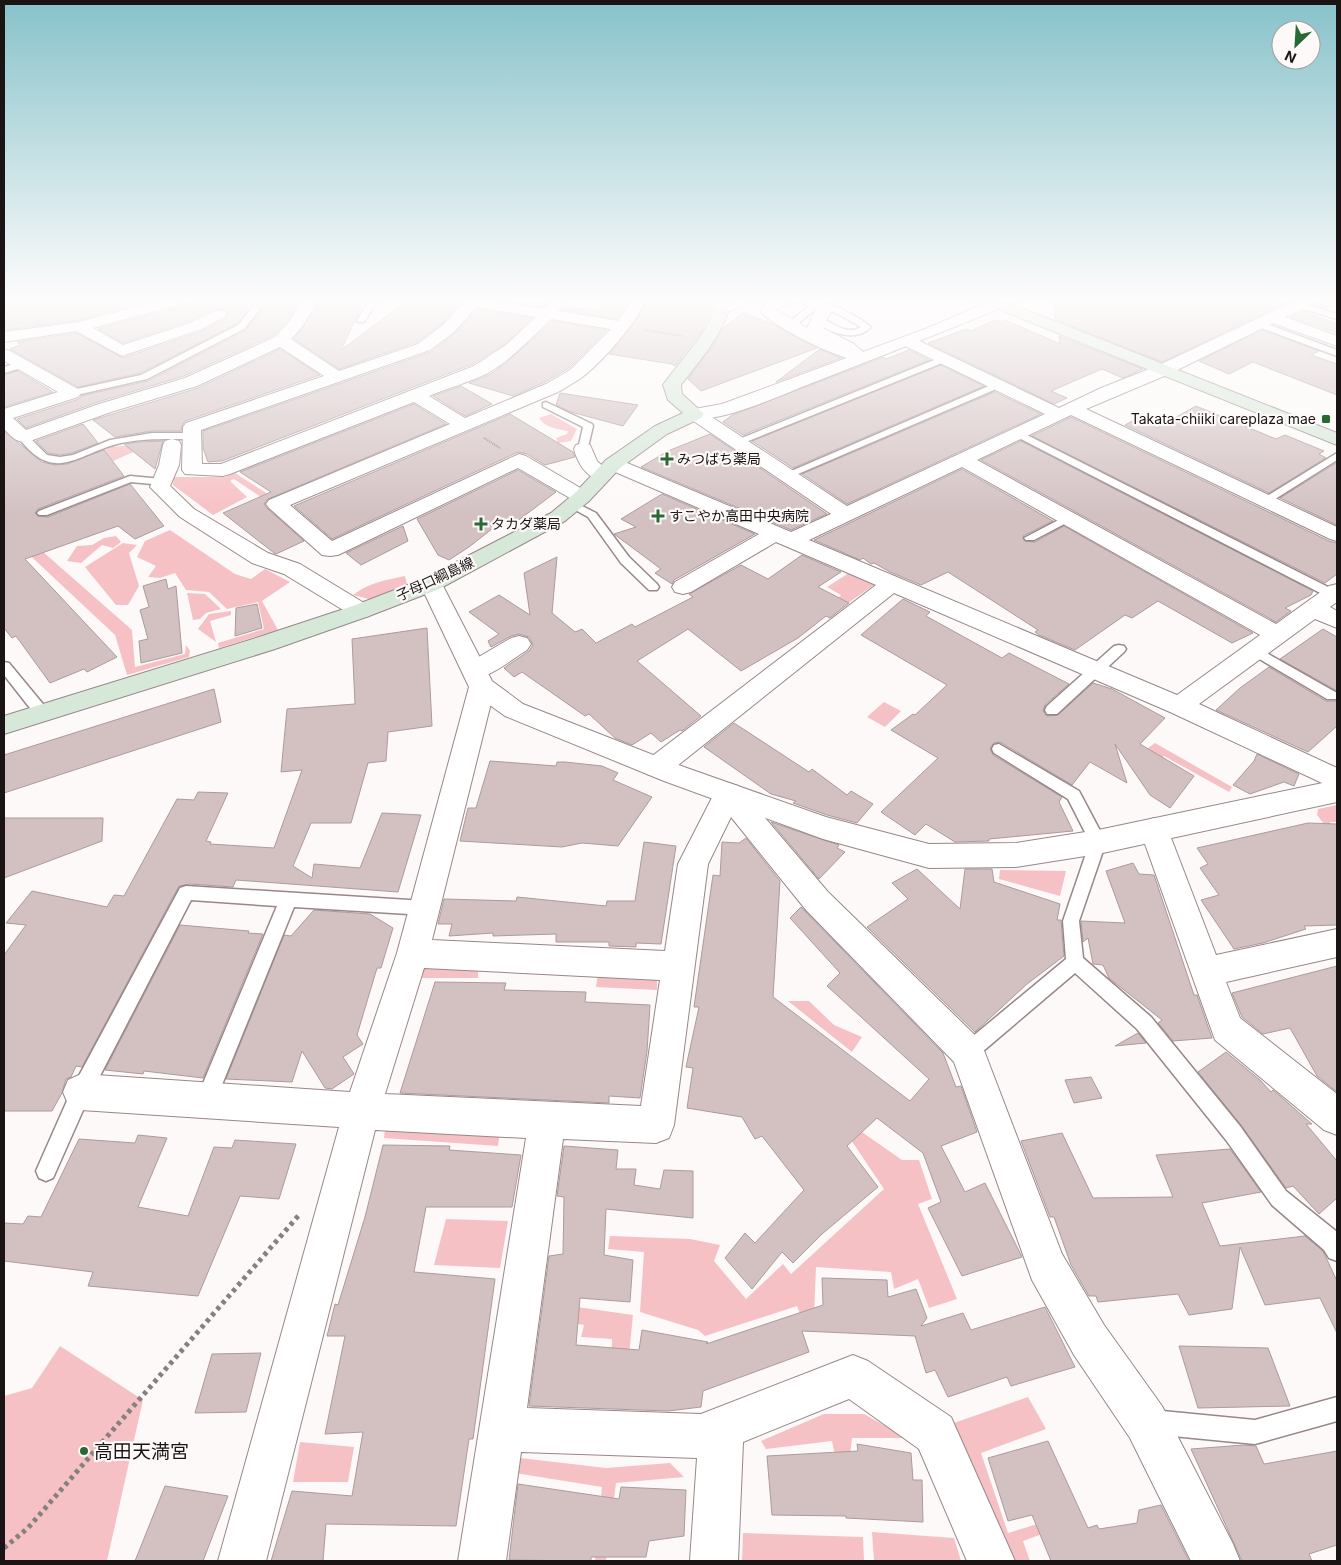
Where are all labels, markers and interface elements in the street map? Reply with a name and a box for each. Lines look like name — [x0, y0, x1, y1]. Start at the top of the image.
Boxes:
north arrow — [1271, 20, 1321, 70]
text: N — [1282, 47, 1299, 67]
place label: Takata-chiiki careplaza mae — [1131, 410, 1316, 427]
marker: Takata-chiiki careplaza mae — [1320, 413, 1332, 425]
place label: みつばち薬局 — [677, 450, 761, 467]
marker: みつばち薬局 — [661, 453, 673, 465]
place label: すこやか高田中央病院 — [669, 507, 809, 524]
marker: すこやか高田中央病院 — [651, 509, 665, 523]
place label: タカダ薬局 — [491, 515, 561, 532]
marker: タカダ薬局 — [475, 518, 487, 530]
street label: 子母口綱島線 — [393, 553, 476, 604]
place label: 高田天満宮 — [94, 1440, 189, 1463]
marker: 高田天満宮 — [78, 1445, 90, 1457]

